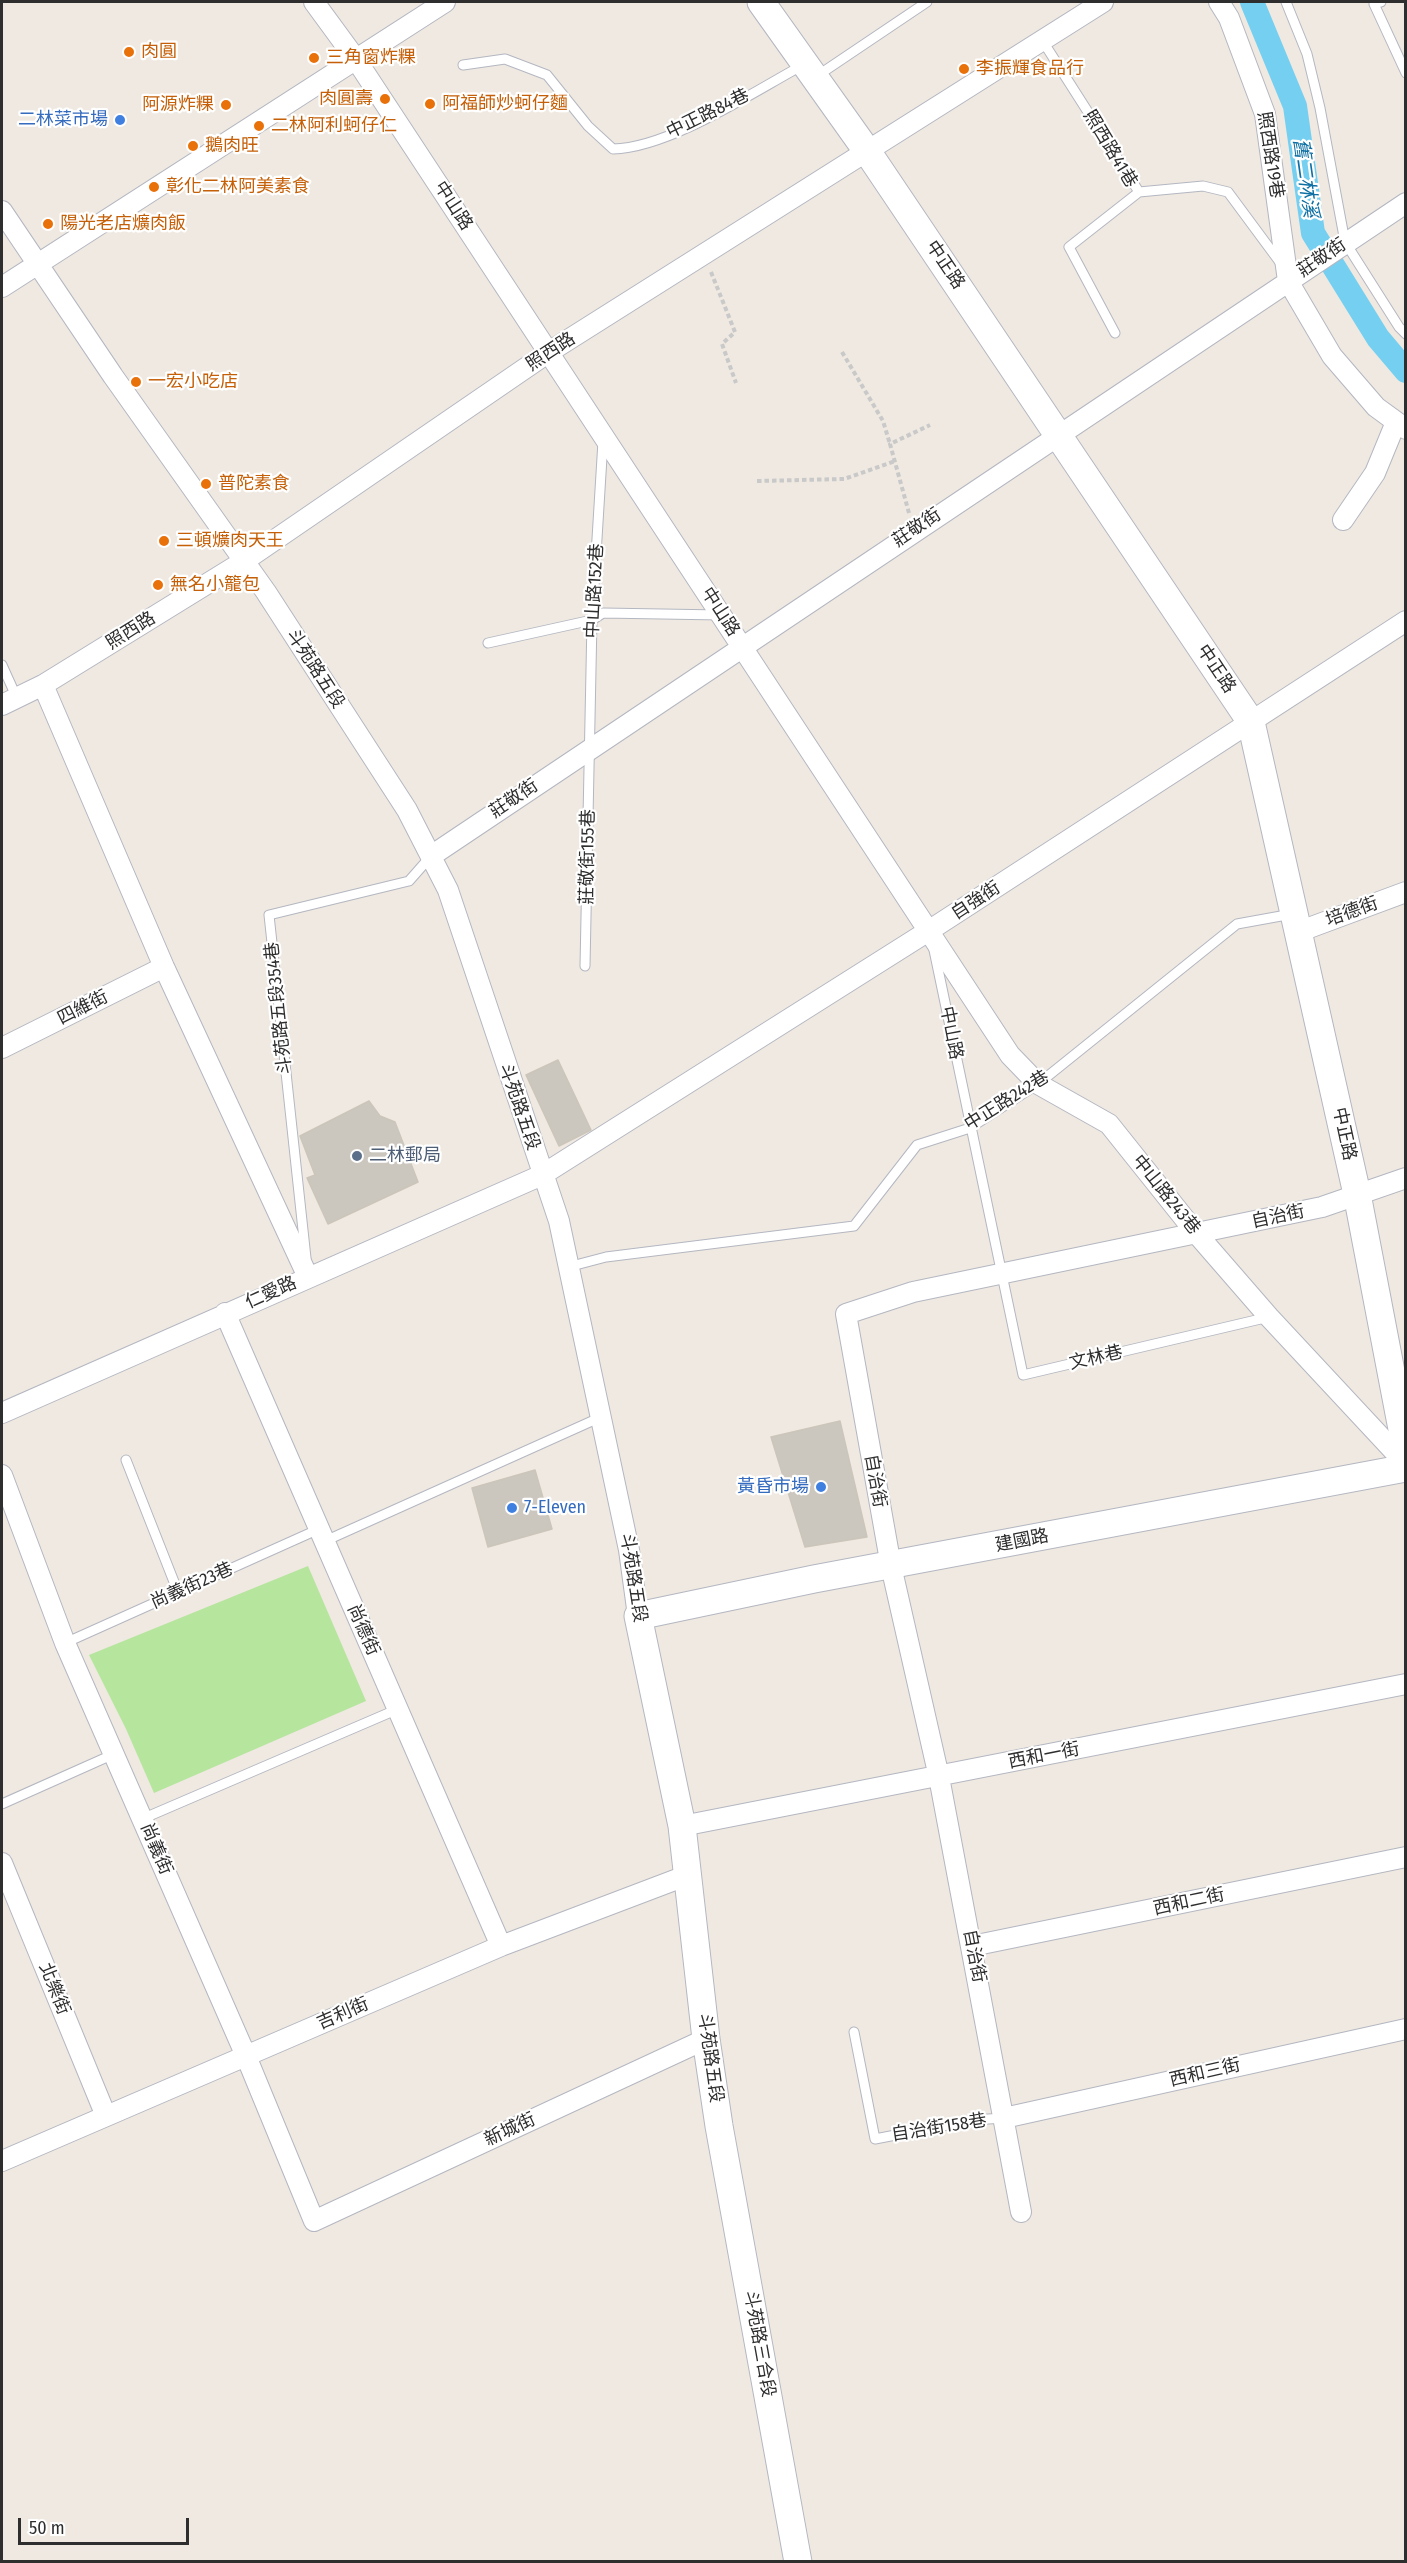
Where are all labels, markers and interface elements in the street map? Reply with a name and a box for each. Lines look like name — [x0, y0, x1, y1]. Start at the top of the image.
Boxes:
place label: 肉圓 — [141, 41, 177, 63]
marker: 肉圓 — [122, 45, 136, 59]
place label: 三角窗炸粿 — [326, 47, 416, 69]
marker: 三角窗炸粿 — [307, 51, 321, 65]
place label: 李振輝食品行 — [976, 58, 1084, 80]
marker: 李振輝食品行 — [957, 62, 971, 76]
street label: 中正路84巷 — [663, 85, 753, 143]
place label: 肉圓壽 — [319, 88, 373, 110]
marker: 肉圓壽 — [378, 92, 392, 106]
place label: 阿福師炒蚵仔麵 — [442, 93, 568, 115]
place label: 阿源炸粿 — [142, 94, 214, 116]
marker: 阿福師炒蚵仔麵 — [423, 97, 437, 111]
marker: 阿源炸粿 — [219, 98, 233, 112]
street label: 照西路41巷 — [1078, 106, 1142, 192]
place label: 二林菜市場 — [18, 109, 108, 131]
street label: 照西路19巷 — [1252, 110, 1288, 200]
marker: 二林菜市場 — [113, 113, 127, 127]
place label: 二林阿利蚵仔仁 — [271, 115, 397, 137]
marker: 二林阿利蚵仔仁 — [252, 119, 266, 133]
place label: 鵝肉旺 — [205, 135, 259, 157]
water label: 舊二林溪 — [1288, 137, 1322, 219]
marker: 鵝肉旺 — [186, 139, 200, 153]
place label: 彰化二林阿美素食 — [166, 176, 310, 198]
street label: 中山路 — [429, 177, 477, 235]
marker: 彰化二林阿美素食 — [147, 180, 161, 194]
place label: 陽光老店爌肉飯 — [60, 213, 186, 235]
marker: 陽光老店爌肉飯 — [41, 217, 55, 231]
street label: 莊敬街 — [1294, 234, 1350, 282]
street label: 中正路 — [921, 237, 969, 293]
street label: 照西路 — [522, 328, 580, 376]
place label: 一宏小吃店 — [148, 371, 238, 393]
marker: 一宏小吃店 — [129, 375, 143, 389]
place label: 普陀素食 — [218, 473, 290, 495]
marker: 普陀素食 — [199, 477, 213, 491]
street label: 莊敬街 — [889, 504, 945, 552]
place label: 三頓爌肉天王 — [176, 530, 284, 552]
marker: 三頓爌肉天王 — [157, 534, 171, 548]
street label: 中山路152巷 — [582, 543, 608, 639]
place label: 無名小籠包 — [170, 574, 260, 596]
marker: 無名小籠包 — [151, 578, 165, 592]
street label: 中山路 — [696, 583, 744, 641]
street label: 照西路 — [102, 608, 160, 654]
street label: 斗苑路五段 — [281, 625, 349, 713]
street label: 中正路 — [1192, 641, 1240, 697]
street label: 莊敬街 — [486, 775, 542, 823]
street label: 莊敬街155巷 — [576, 809, 600, 905]
street label: 自強街 — [947, 877, 1005, 925]
street label: 培德街 — [1323, 893, 1381, 931]
street label: 斗苑路五段354巷 — [261, 941, 297, 1075]
street label: 四維街 — [54, 986, 112, 1030]
street label: 中山路 — [935, 1004, 967, 1062]
street label: 斗苑路五段 — [494, 1061, 544, 1153]
street label: 中正路242巷 — [961, 1066, 1053, 1136]
street label: 中正路 — [1328, 1105, 1360, 1163]
place label: 二林郵局 — [369, 1145, 441, 1167]
marker: 二林郵局 — [350, 1149, 364, 1163]
street label: 中山路243巷 — [1127, 1151, 1205, 1239]
street label: 自治街 — [1249, 1201, 1307, 1233]
street label: 仁愛路 — [242, 1272, 300, 1314]
street label: 文林巷 — [1067, 1341, 1125, 1375]
street label: 自治街 — [860, 1453, 890, 1509]
place label: 黃昏市場 — [737, 1476, 809, 1498]
marker: 黃昏市場 — [814, 1480, 828, 1494]
place label: 7-Eleven — [524, 1497, 586, 1519]
marker: 7-Eleven — [505, 1501, 519, 1515]
street label: 建國路 — [993, 1525, 1051, 1557]
street label: 斗苑路五段 — [615, 1532, 651, 1624]
street label: 尚義街23巷 — [147, 1558, 237, 1614]
street label: 尚德街 — [342, 1601, 384, 1659]
street label: 西和一街 — [1007, 1739, 1081, 1773]
street label: 尚義街 — [136, 1820, 176, 1878]
street label: 西和二街 — [1152, 1884, 1226, 1920]
street label: 自治街 — [958, 1927, 990, 1985]
street label: 北樂街 — [34, 1960, 74, 2018]
street label: 吉利街 — [314, 1994, 372, 2034]
street label: 斗苑路五段 — [693, 2012, 727, 2104]
street label: 西和三街 — [1167, 2054, 1243, 2092]
street label: 新城街 — [481, 2109, 539, 2151]
street label: 自治街158巷 — [890, 2110, 988, 2146]
street label: 斗苑路三合段 — [739, 2289, 779, 2399]
scale bar — [21, 2506, 192, 2544]
text: 50 m — [29, 2517, 65, 2539]

